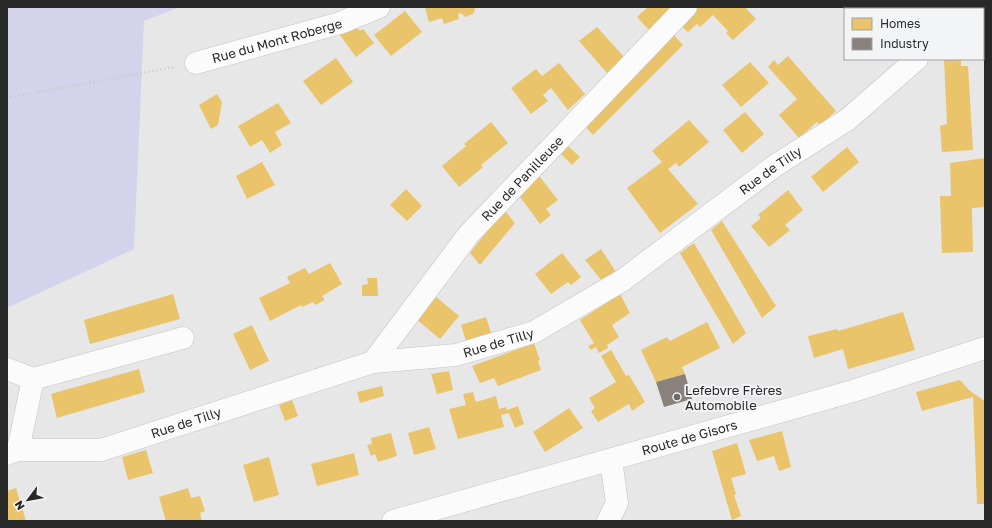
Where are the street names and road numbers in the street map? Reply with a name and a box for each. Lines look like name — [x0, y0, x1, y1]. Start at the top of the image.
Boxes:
street label: Rue du Mont Roberge — [210, 15, 344, 66]
street label: Rue de Panilleuse — [478, 133, 566, 224]
street label: Rue de Tilly — [736, 142, 805, 198]
street label: Rue de Tilly — [461, 324, 536, 361]
street label: Rue de Tilly — [149, 403, 224, 441]
street label: Route de Gisors — [640, 416, 739, 458]

